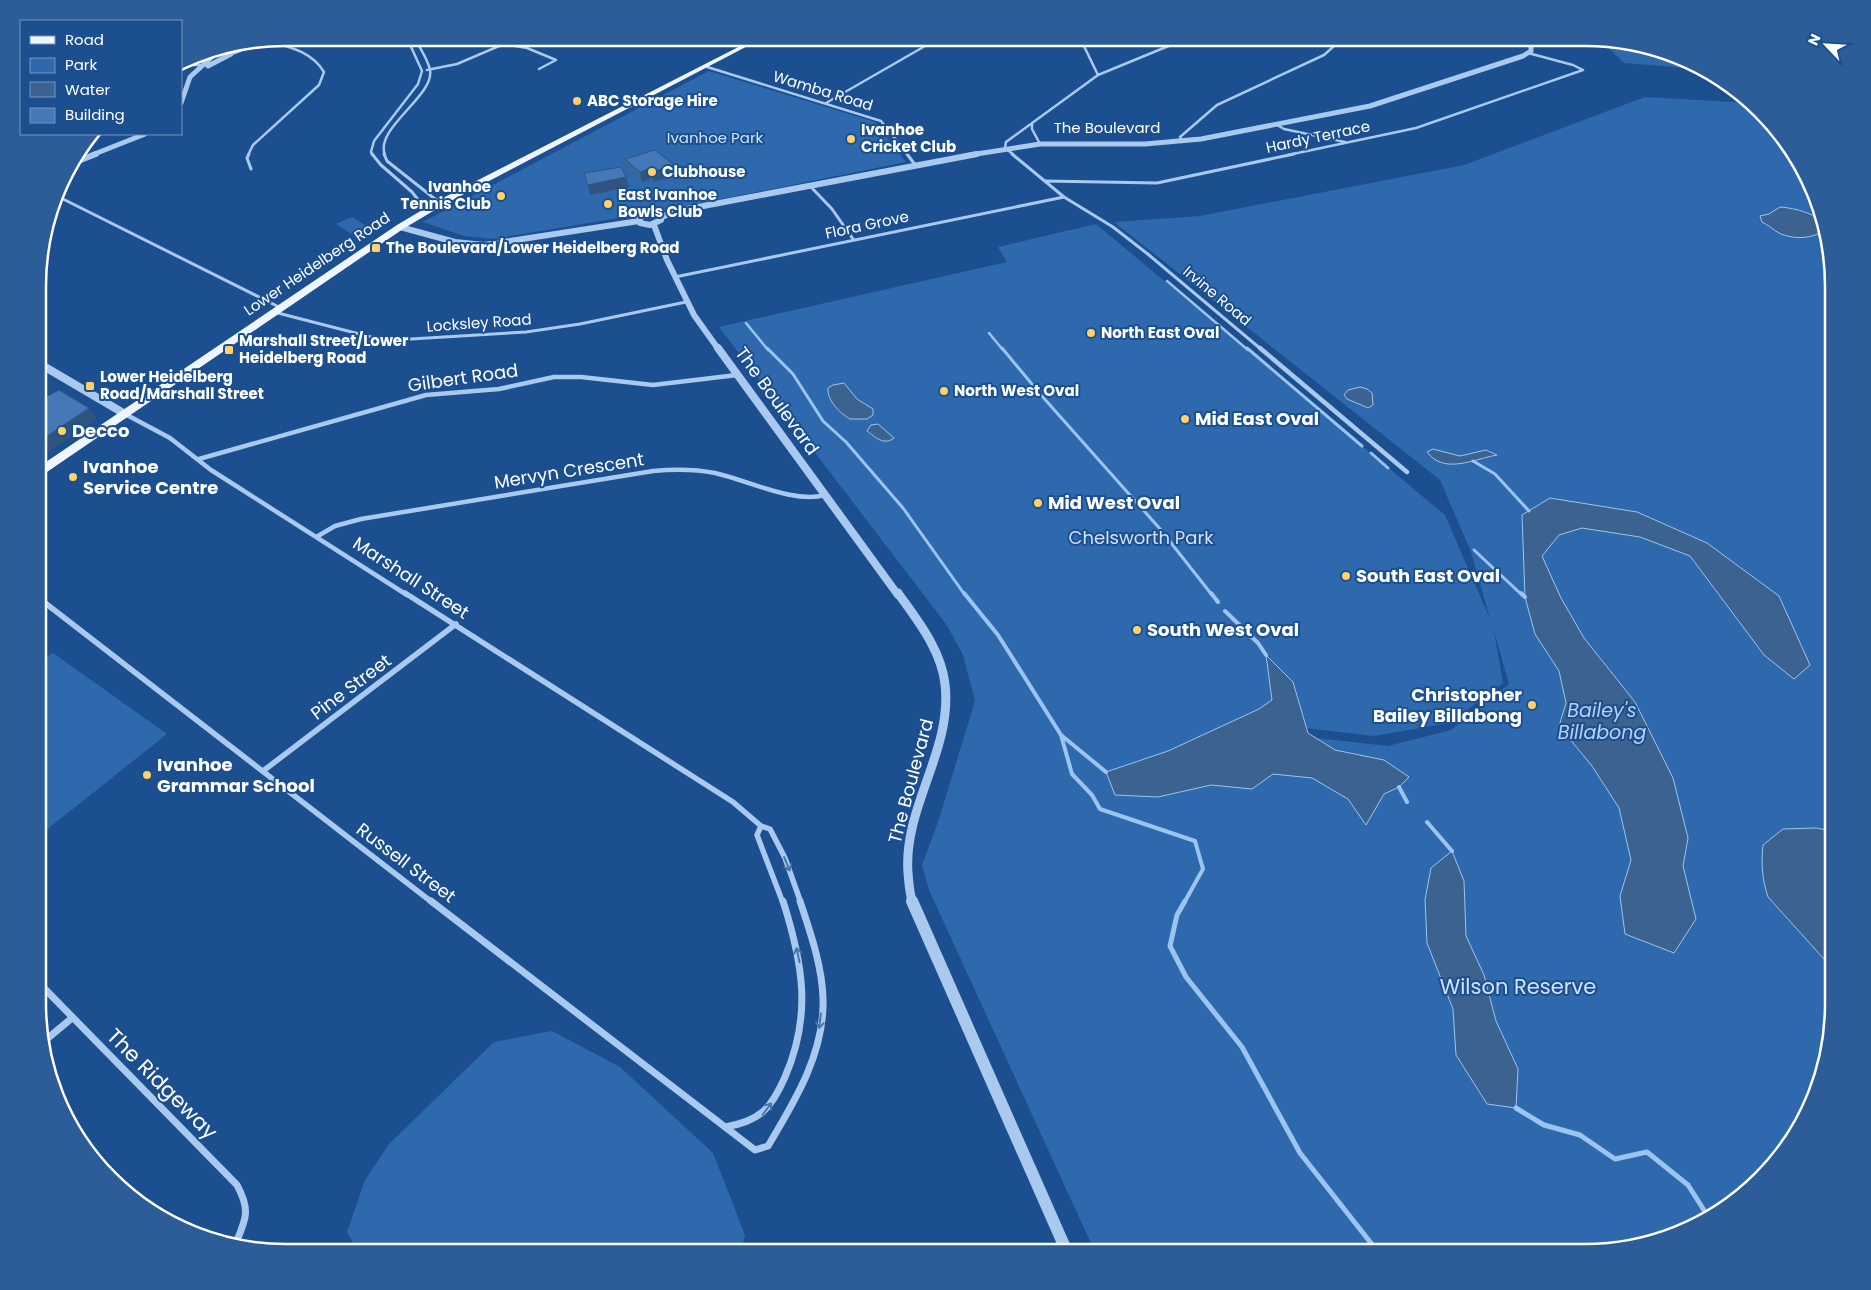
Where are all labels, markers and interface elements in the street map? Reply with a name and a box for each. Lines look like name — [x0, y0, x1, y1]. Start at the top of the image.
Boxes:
legend — [20, 20, 182, 135]
north arrow — [1801, 20, 1851, 70]
text: Road — [65, 29, 104, 50]
text: N — [1803, 31, 1826, 49]
text: Park — [65, 54, 97, 75]
street label: Wamba Road — [771, 65, 876, 116]
text: Water — [65, 79, 111, 100]
place label: ABC Storage Hire — [587, 90, 718, 111]
marker: ABC Storage Hire — [571, 95, 583, 107]
text: Building — [65, 104, 125, 125]
street label: Hardy Terrace — [1264, 115, 1372, 158]
street label: The Boulevard — [1054, 117, 1160, 138]
place label: Ivanhoe Cricket Club — [861, 119, 956, 157]
park label: Ivanhoe Park — [667, 127, 764, 148]
marker: Ivanhoe Cricket Club — [845, 133, 857, 145]
place label: Clubhouse — [662, 161, 746, 182]
marker: Clubhouse — [646, 166, 658, 178]
place label: Ivanhoe Tennis Club — [401, 176, 491, 214]
place label: East Ivanhoe Bowls Club — [618, 184, 717, 222]
marker: Ivanhoe Tennis Club — [495, 190, 507, 202]
marker: East Ivanhoe Bowls Club — [602, 198, 614, 210]
street label: Flora Grove — [823, 205, 911, 244]
street label: Lower Heidelberg Road — [240, 207, 394, 320]
place label: The Boulevard/Lower Heidelberg Road — [386, 237, 680, 258]
marker: The Boulevard/Lower Heidelberg Road — [370, 242, 382, 254]
street label: Irvine Road — [1179, 261, 1256, 330]
street label: Locksley Road — [426, 308, 532, 337]
place label: North East Oval — [1101, 322, 1219, 343]
marker: North East Oval — [1085, 327, 1097, 339]
place label: Marshall Street/Lower Heidelberg Road — [239, 330, 409, 368]
street label: The Boulevard — [730, 342, 825, 460]
marker: Marshall Street/Lower Heidelberg Road — [223, 344, 235, 356]
street label: Gilbert Road — [406, 357, 520, 398]
place label: Lower Heidelberg Road/Marshall Street — [100, 366, 264, 404]
marker: Lower Heidelberg Road/Marshall Street — [84, 380, 96, 392]
place label: North West Oval — [954, 380, 1079, 401]
marker: North West Oval — [938, 385, 950, 397]
place label: Mid East Oval — [1195, 406, 1319, 431]
marker: Mid East Oval — [1179, 413, 1191, 425]
place label: Decco — [72, 418, 129, 443]
marker: Decco — [56, 425, 68, 437]
street label: Mervyn Crescent — [492, 446, 646, 495]
place label: Ivanhoe Service Centre — [83, 454, 218, 500]
marker: Ivanhoe Service Centre — [67, 471, 79, 483]
place label: Mid West Oval — [1048, 490, 1180, 515]
marker: Mid West Oval — [1032, 497, 1044, 509]
park label: Chelsworth Park — [1069, 525, 1214, 550]
street label: Marshall Street — [348, 531, 474, 625]
place label: South East Oval — [1356, 563, 1500, 588]
marker: South East Oval — [1340, 570, 1352, 582]
place label: South West Oval — [1147, 617, 1299, 642]
marker: South West Oval — [1131, 624, 1143, 636]
street label: Pine Street — [305, 648, 396, 725]
place label: Christopher Bailey Billabong — [1373, 682, 1522, 728]
water label: Bailey's Billabong — [1558, 697, 1646, 746]
marker: Christopher Bailey Billabong — [1526, 699, 1538, 711]
street label: The Boulevard — [882, 716, 939, 846]
place label: Ivanhoe Grammar School — [157, 752, 315, 798]
marker: Ivanhoe Grammar School — [141, 769, 153, 781]
street label: Russell Street — [351, 817, 461, 908]
one-way arrow — [783, 856, 793, 871]
one-way arrow — [793, 947, 802, 963]
park label: Wilson Reserve — [1440, 972, 1596, 1001]
one-way arrow — [815, 1013, 825, 1029]
street label: The Ridgeway — [100, 1022, 224, 1146]
one-way arrow — [762, 1103, 773, 1116]

